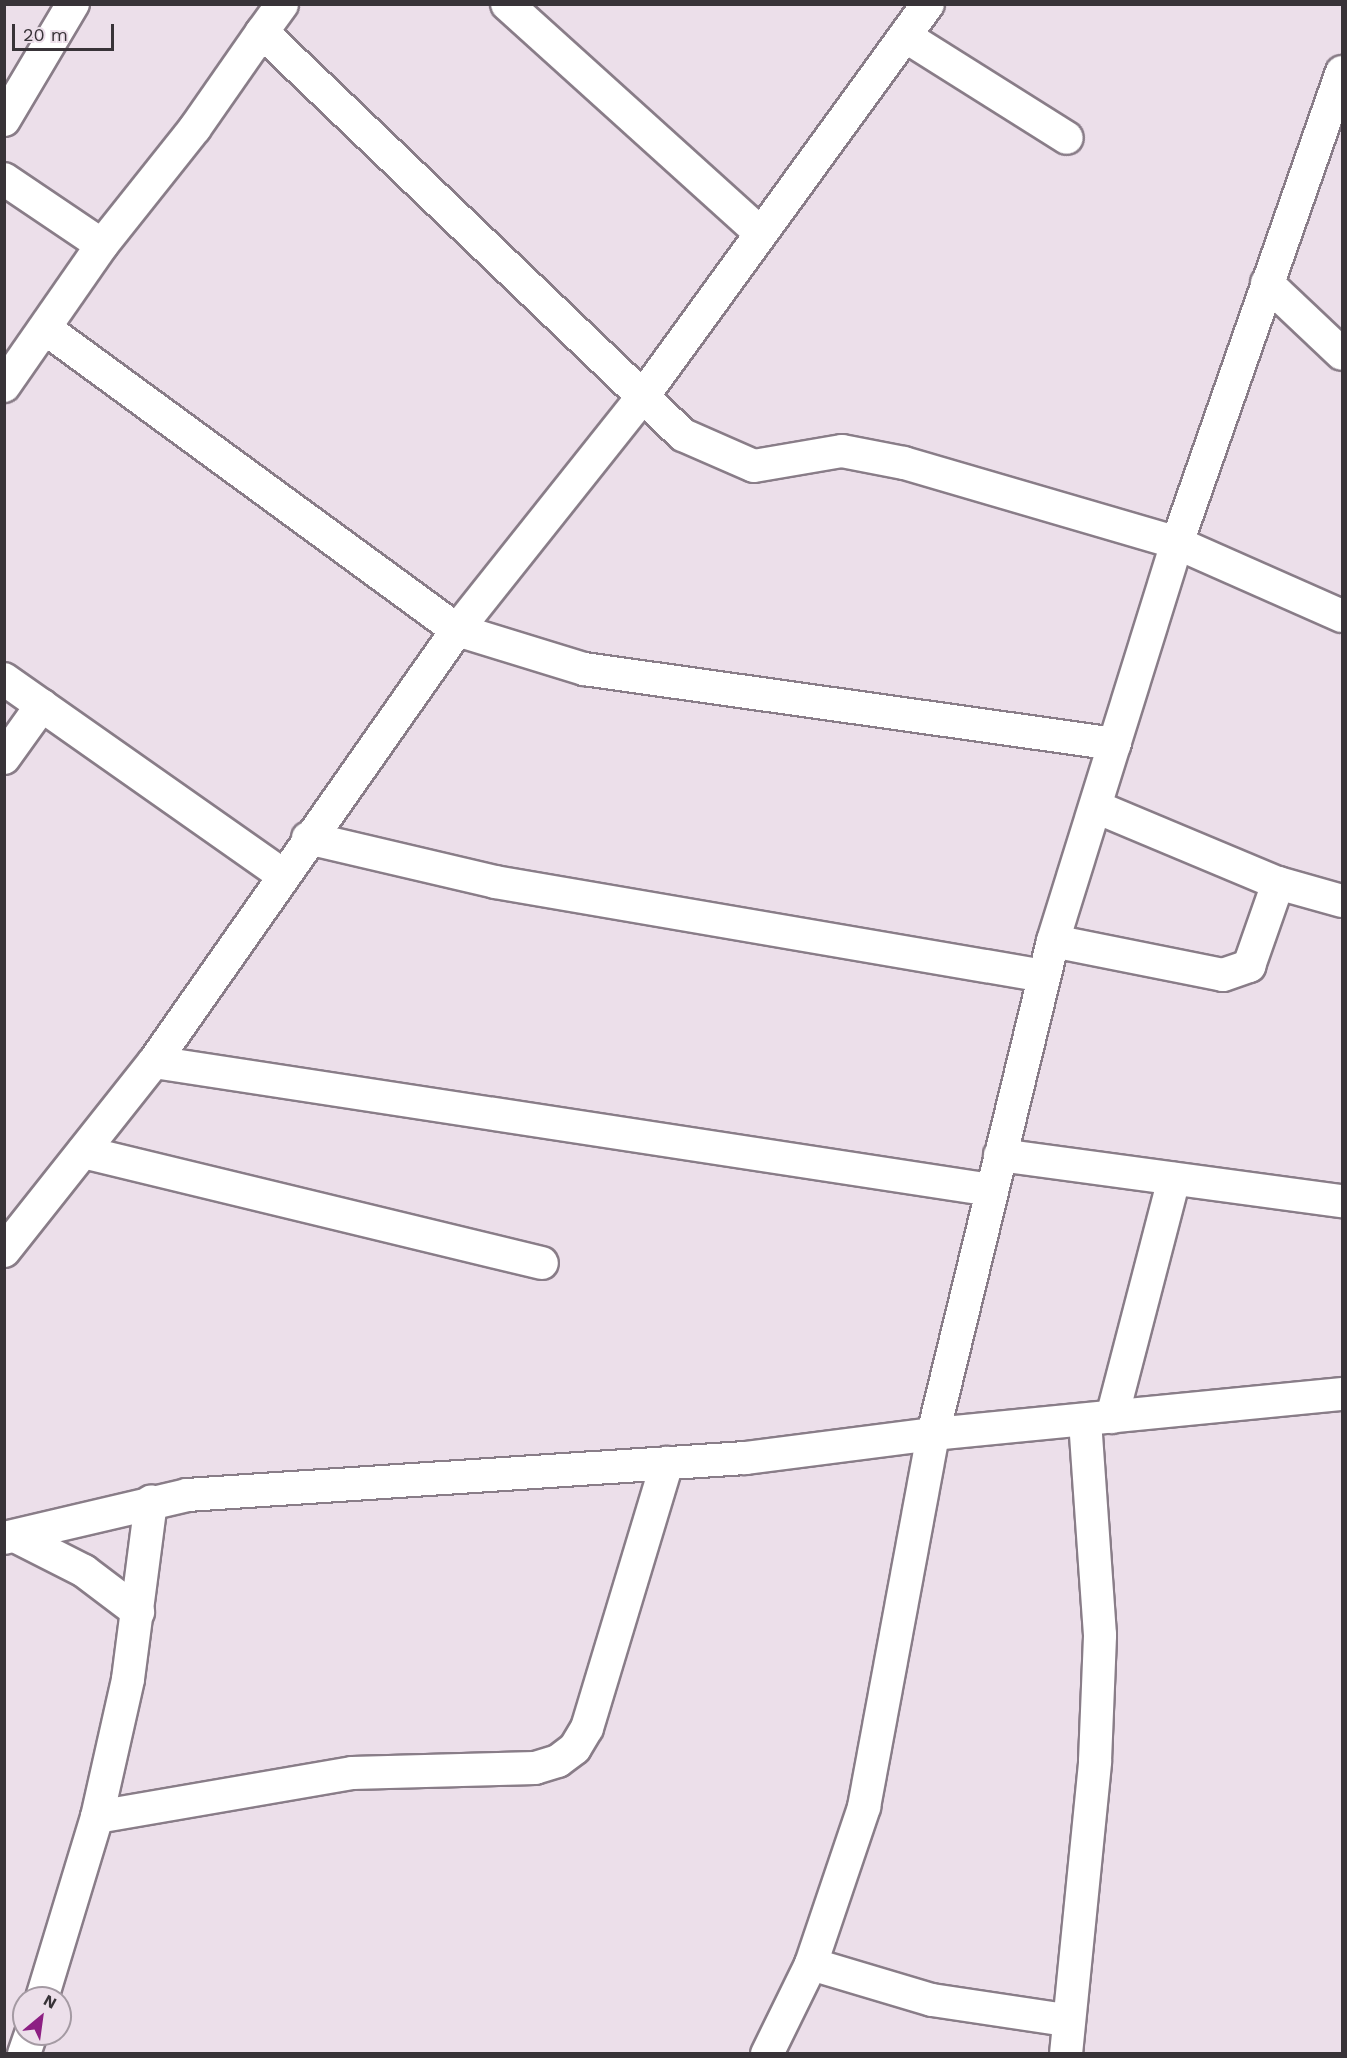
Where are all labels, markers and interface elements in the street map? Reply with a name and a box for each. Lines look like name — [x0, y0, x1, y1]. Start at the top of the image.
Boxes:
scale bar — [15, 12, 117, 50]
text: 20 m — [23, 24, 68, 45]
north arrow — [12, 1986, 72, 2046]
text: N — [40, 1990, 60, 2013]

